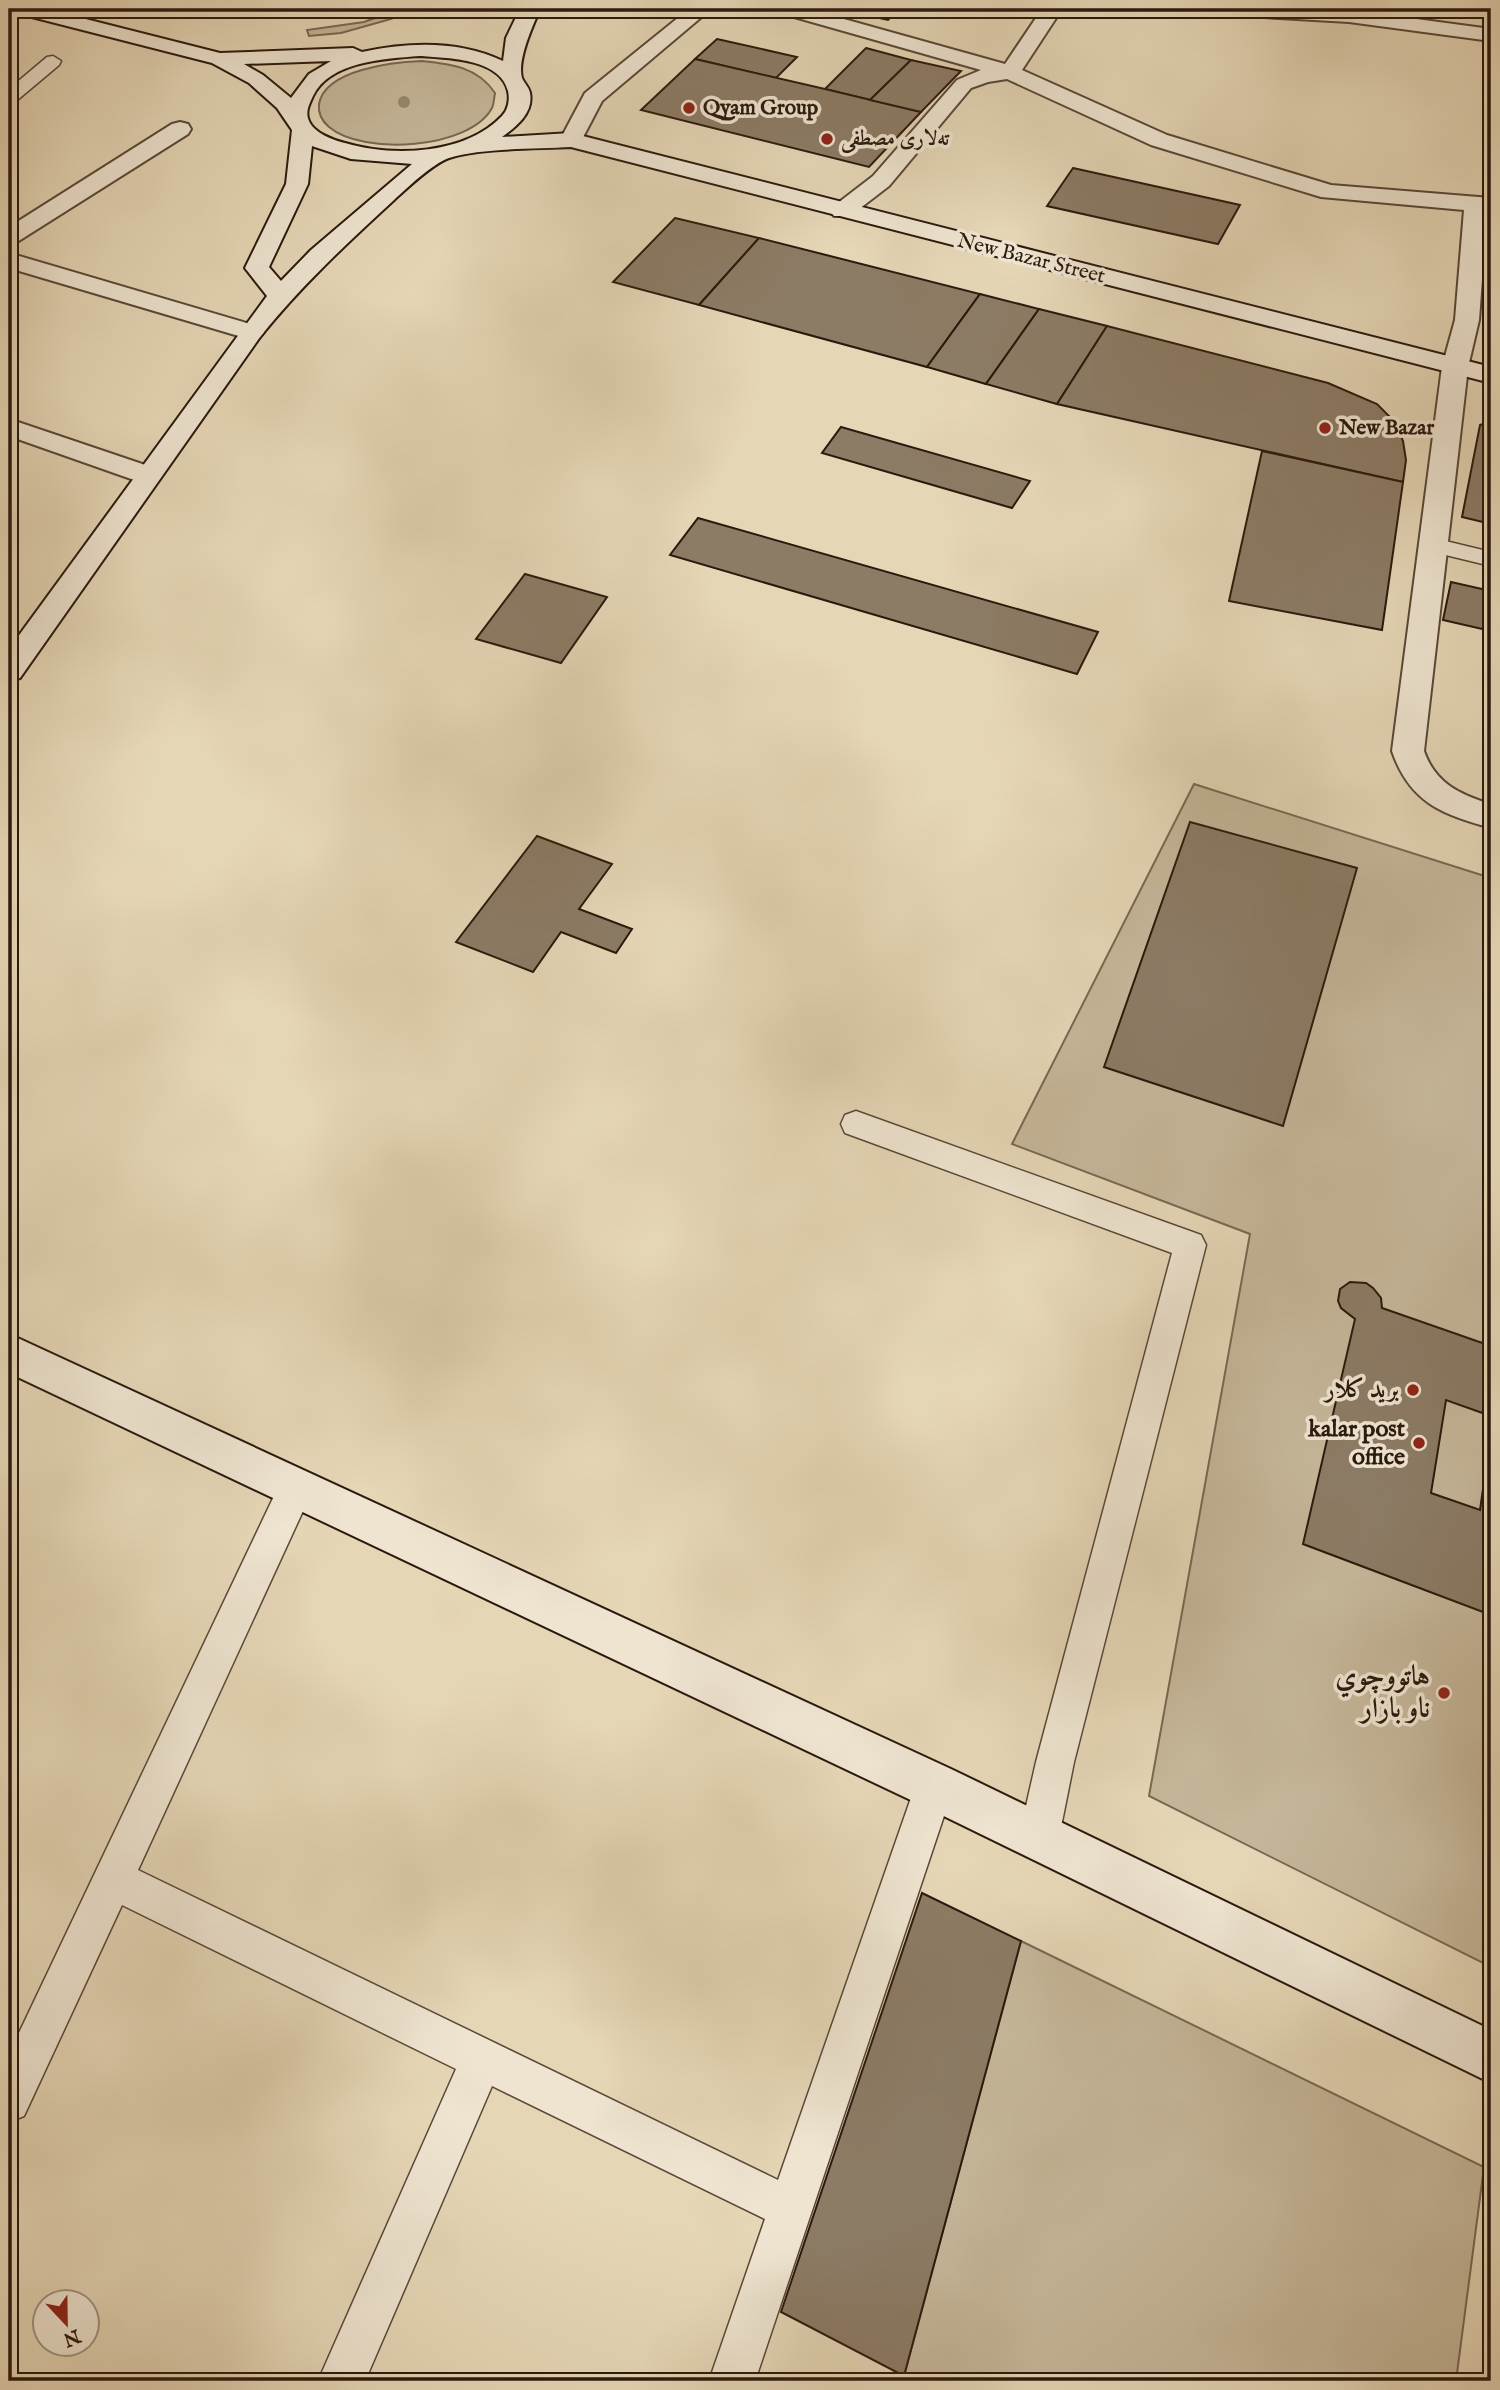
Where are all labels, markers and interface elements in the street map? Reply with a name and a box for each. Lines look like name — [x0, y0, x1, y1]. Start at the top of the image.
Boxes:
place label: Qyam Group — [703, 95, 819, 122]
marker: Qyam Group — [681, 100, 697, 116]
place label: تەلاری مصطفی — [840, 126, 950, 154]
marker: تەلاری مصطفی — [819, 131, 835, 147]
street label: New Bazar Street — [954, 228, 1108, 290]
place label: New Bazar — [1338, 415, 1434, 442]
marker: New Bazar — [1317, 420, 1333, 436]
place label: بريد كلار — [1322, 1375, 1400, 1406]
marker: بريد كلار — [1405, 1382, 1421, 1398]
place label: kalar post office — [1307, 1414, 1406, 1473]
marker: kalar post office — [1411, 1435, 1427, 1451]
place label: هاتووچوي ناو بازار — [1335, 1660, 1430, 1727]
marker: هاتووچوي ناو بازار — [1436, 1685, 1452, 1701]
north arrow — [32, 2288, 102, 2358]
text: N — [59, 2322, 85, 2351]

